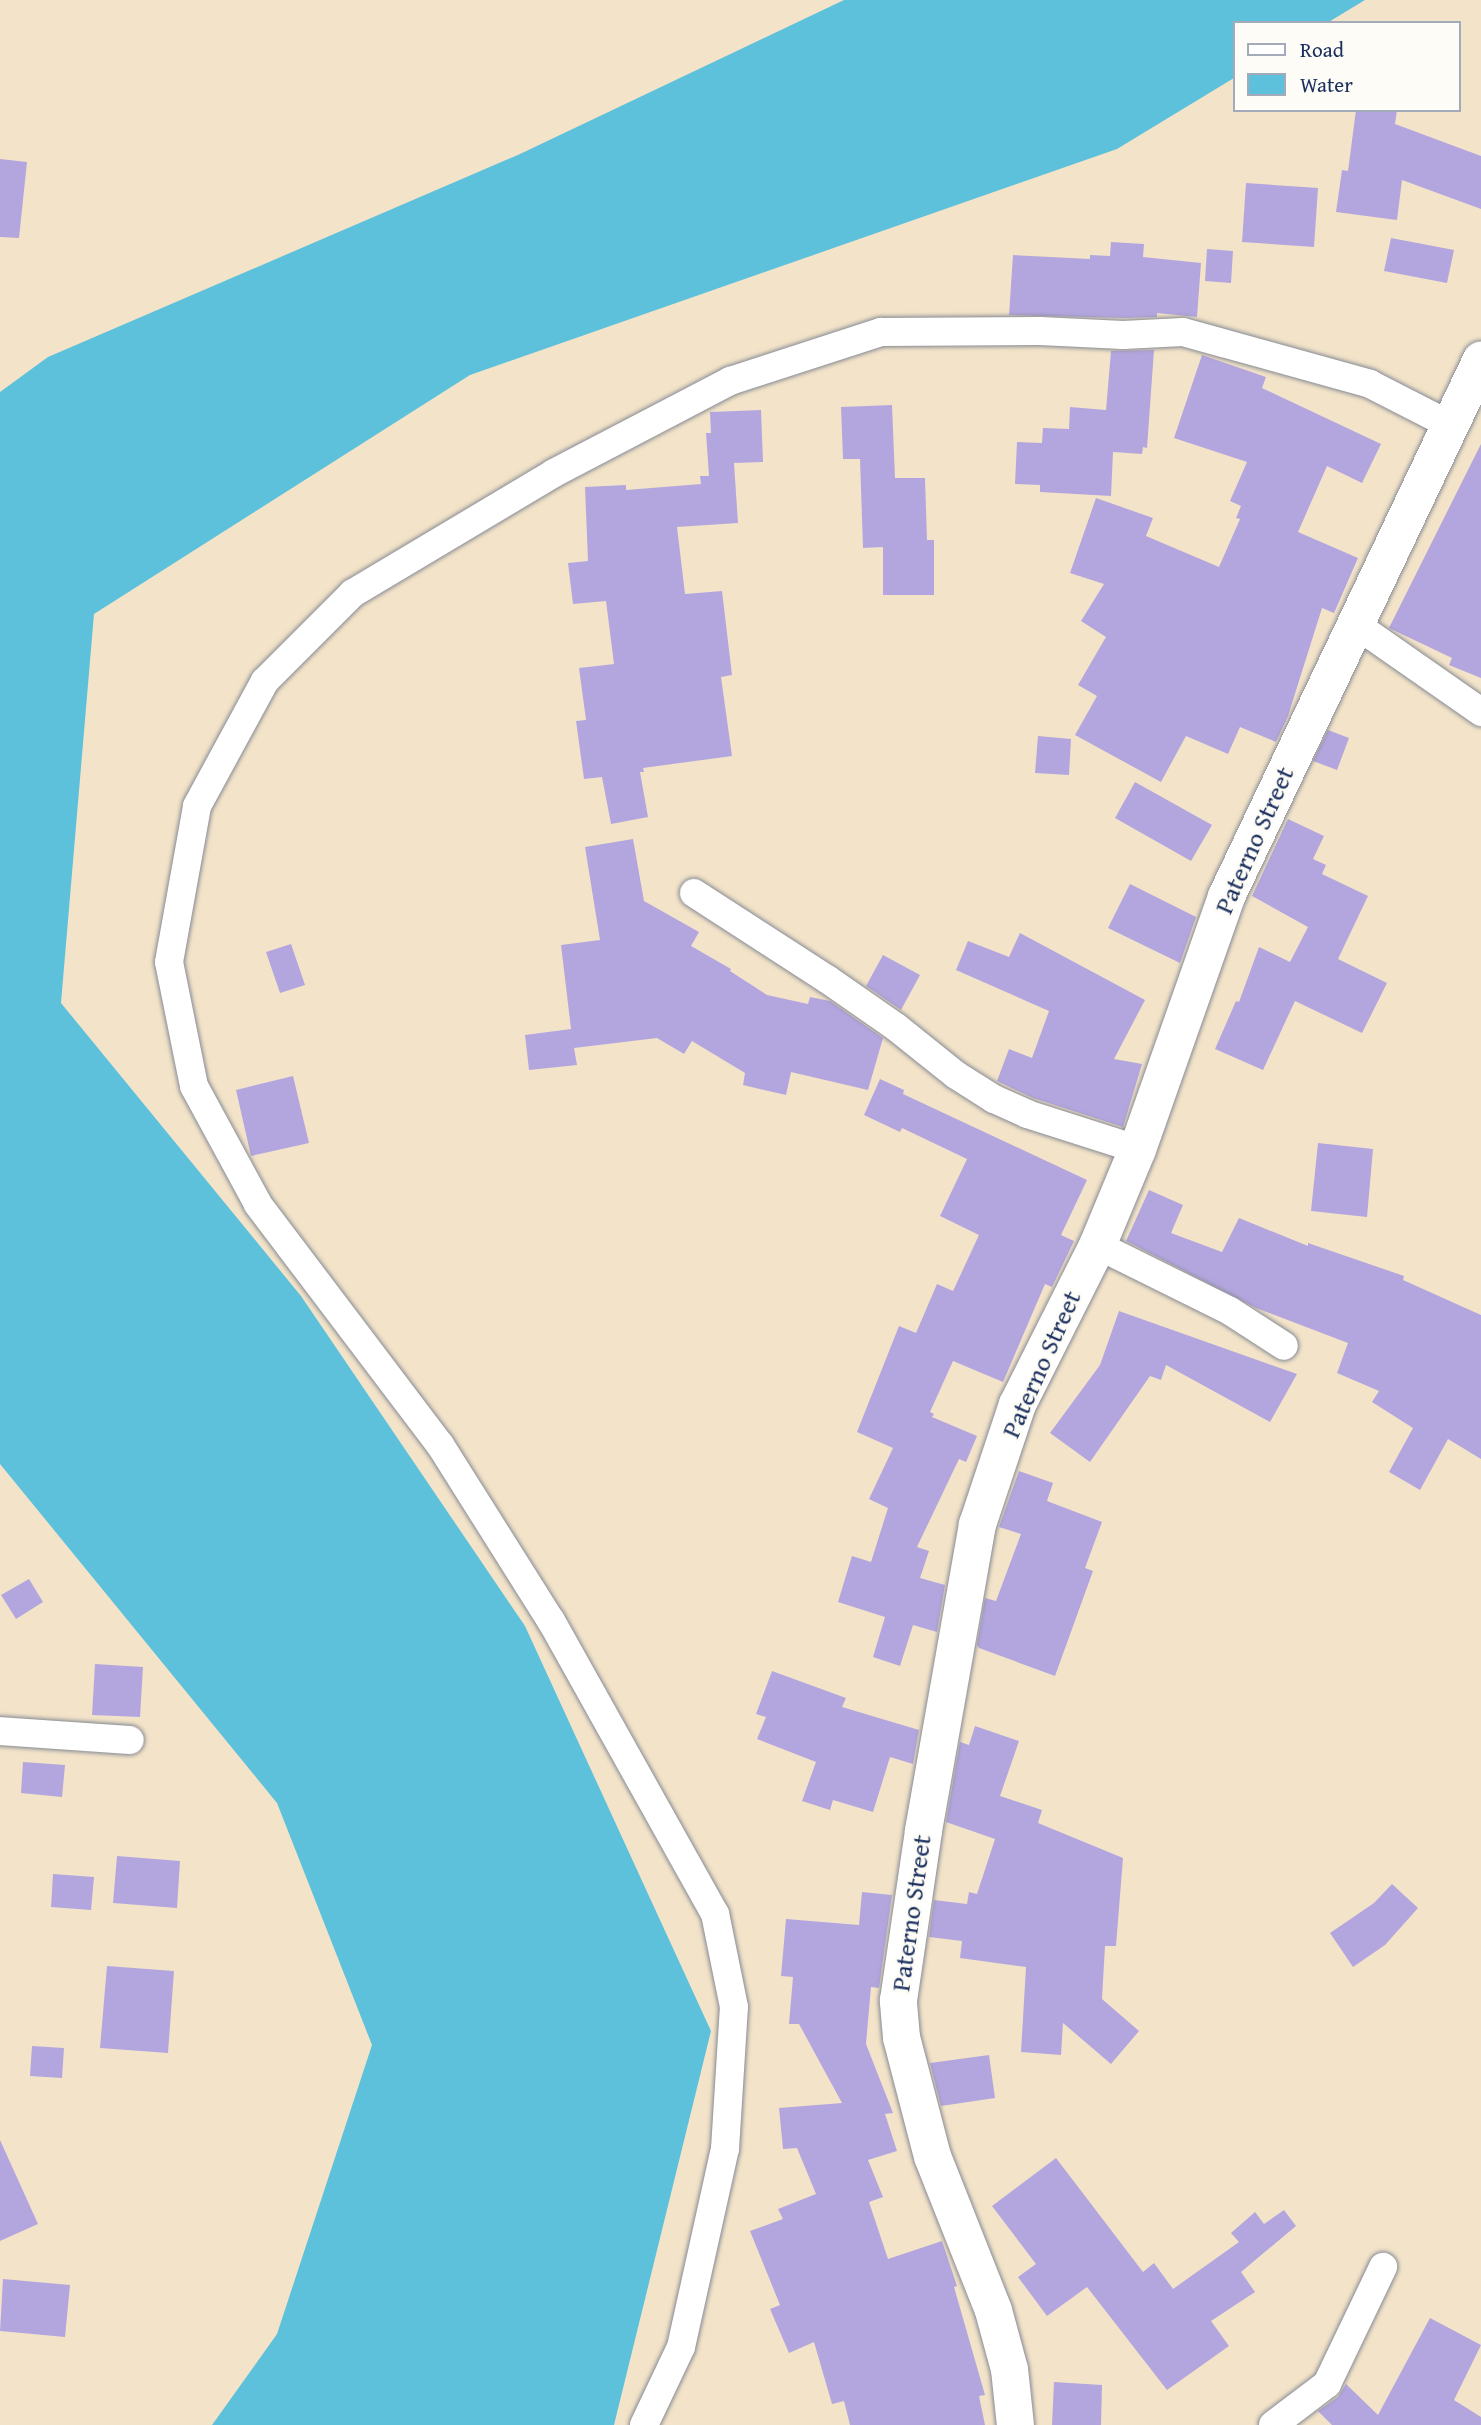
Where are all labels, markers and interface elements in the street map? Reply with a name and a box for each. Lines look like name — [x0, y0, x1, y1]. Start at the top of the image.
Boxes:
legend — [1232, 21, 1460, 112]
text: Road — [1300, 34, 1344, 65]
text: Water — [1300, 69, 1353, 100]
street label: Paterno Street — [1208, 762, 1300, 918]
street label: Paterno Street — [995, 1286, 1087, 1442]
street label: Paterno Street — [885, 1833, 937, 1993]

